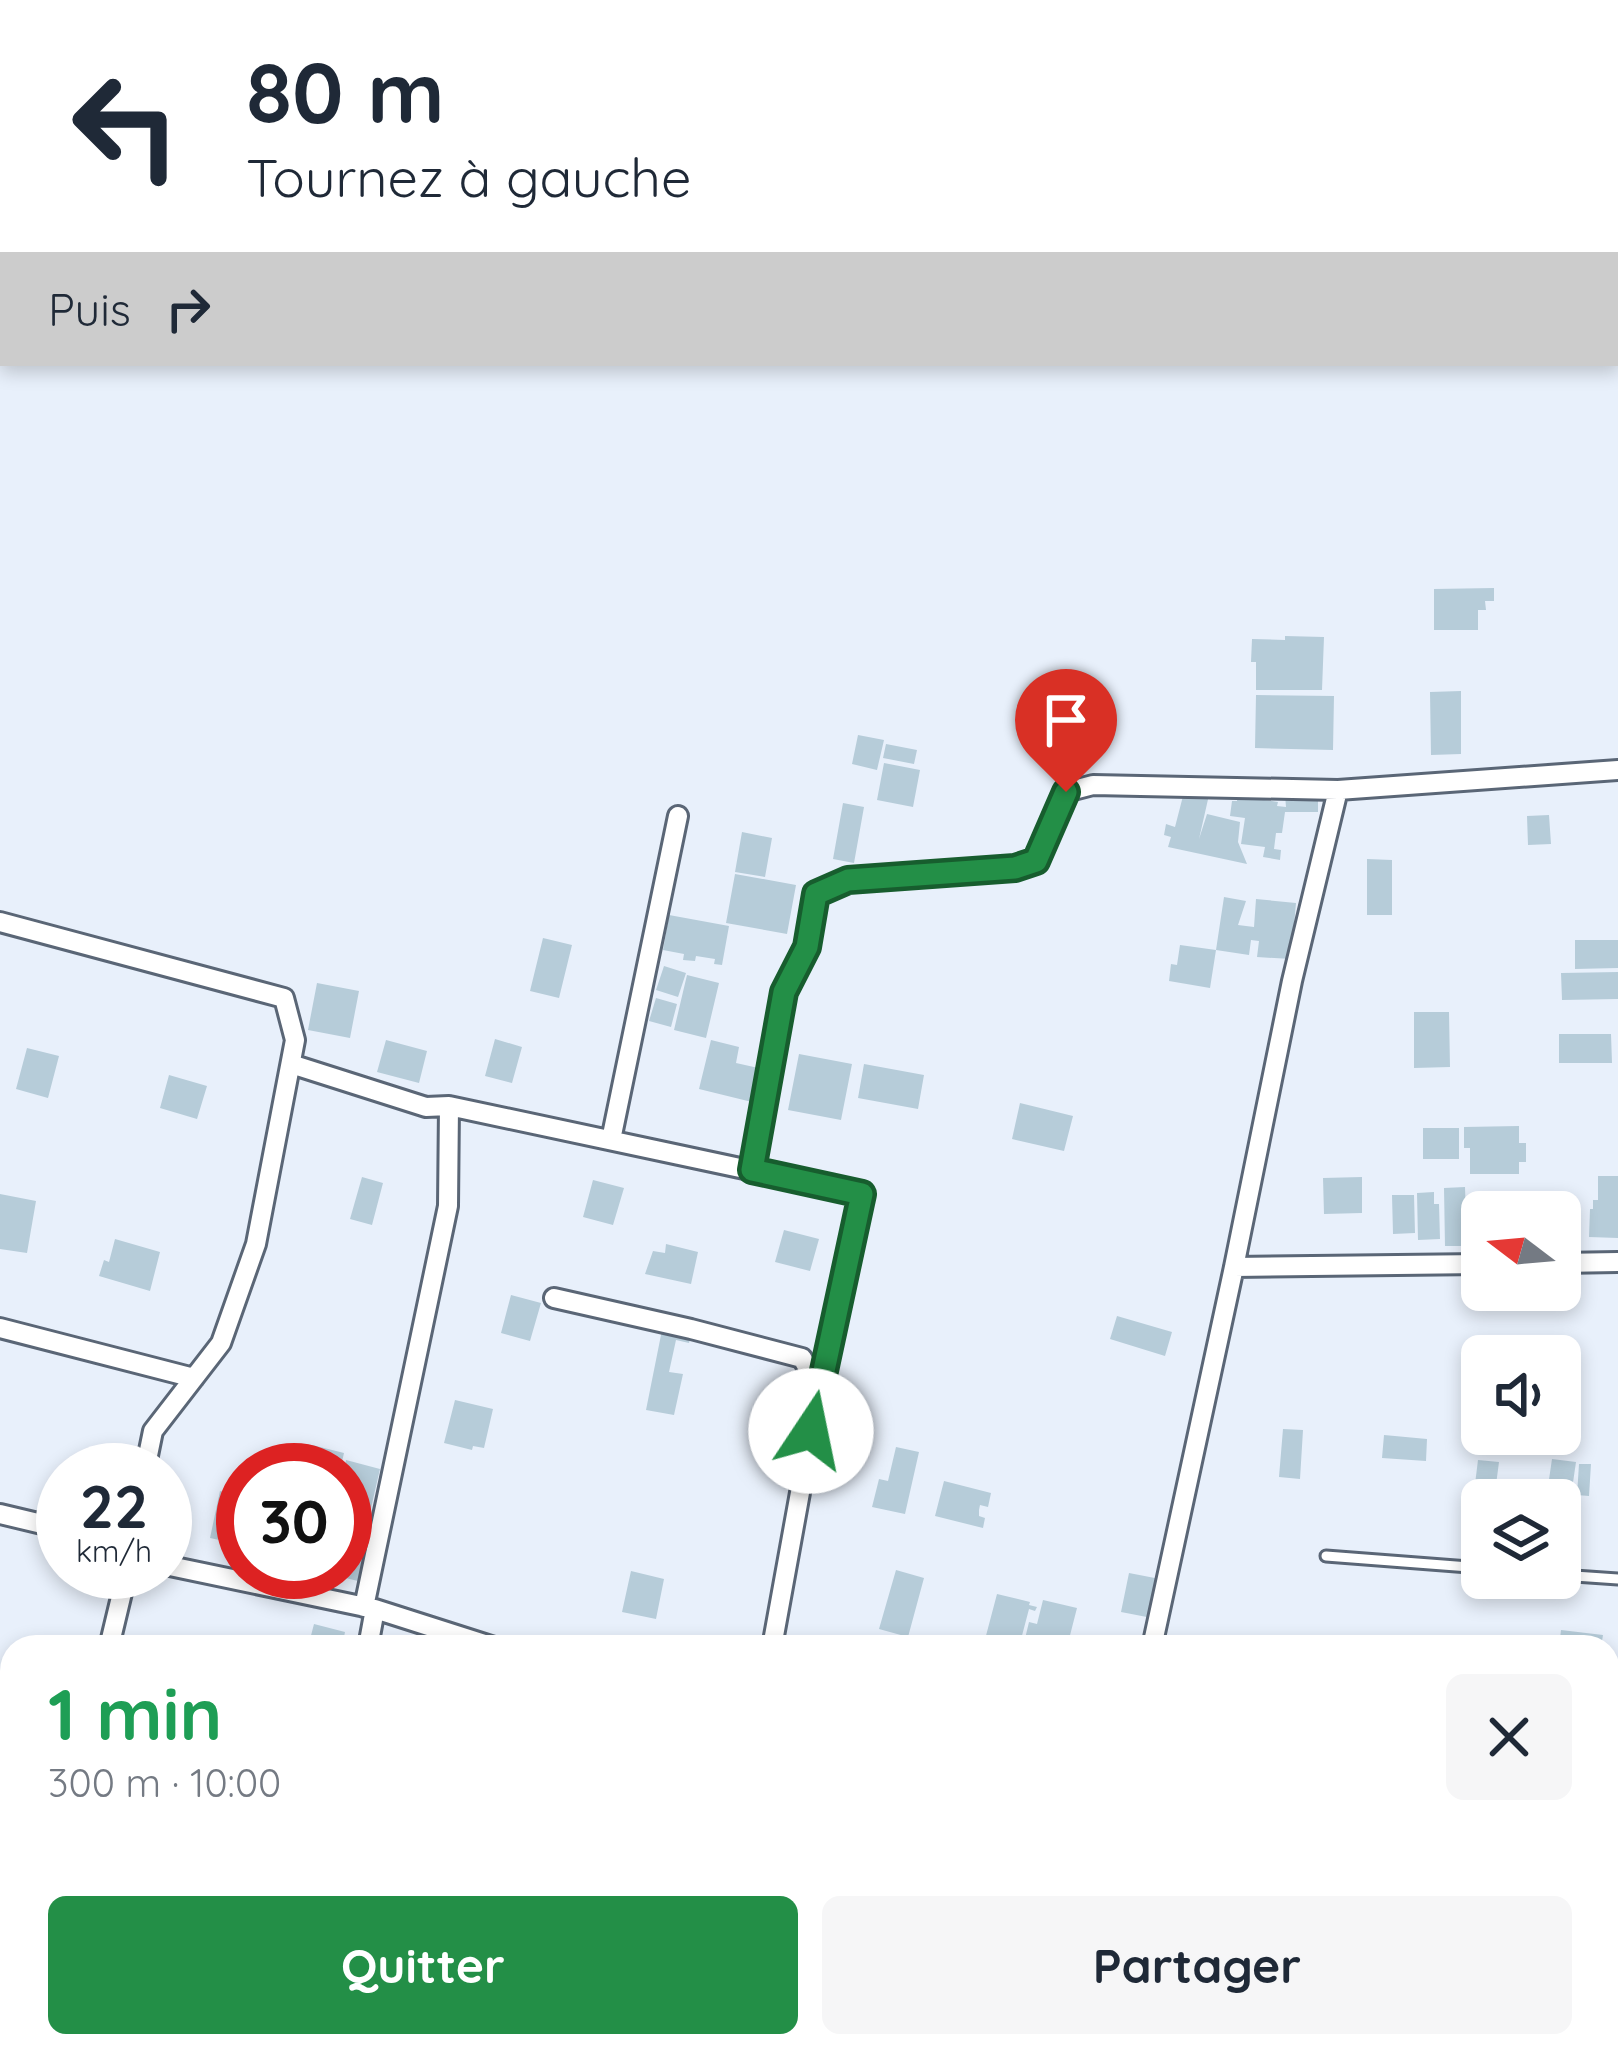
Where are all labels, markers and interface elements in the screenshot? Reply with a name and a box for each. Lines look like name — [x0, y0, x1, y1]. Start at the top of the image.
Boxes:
text: 80 m — [246, 39, 445, 144]
icon: left — [48, 48, 204, 204]
text: Tournez à gauche — [246, 143, 692, 211]
icon: right — [155, 276, 221, 342]
text: Puis — [48, 281, 131, 337]
pin — [1015, 669, 1117, 792]
icon: arrive — [1033, 687, 1099, 753]
north arrow — [1461, 1191, 1581, 1311]
map controls — [1461, 1191, 1581, 1599]
button: sound — [1461, 1335, 1581, 1455]
position arrow — [748, 1368, 874, 1494]
speed limit sign: 30 — [216, 1443, 372, 1599]
text: 22 — [80, 1468, 148, 1543]
button: layers — [1461, 1479, 1581, 1599]
text: km/h — [76, 1532, 152, 1570]
text: 1 min — [48, 1668, 222, 1758]
button: close — [1446, 1674, 1572, 1800]
text: 300 m · 10:00 — [48, 1758, 281, 1807]
button: Quitter — [48, 1896, 798, 2034]
button: Partager — [822, 1896, 1572, 2034]

